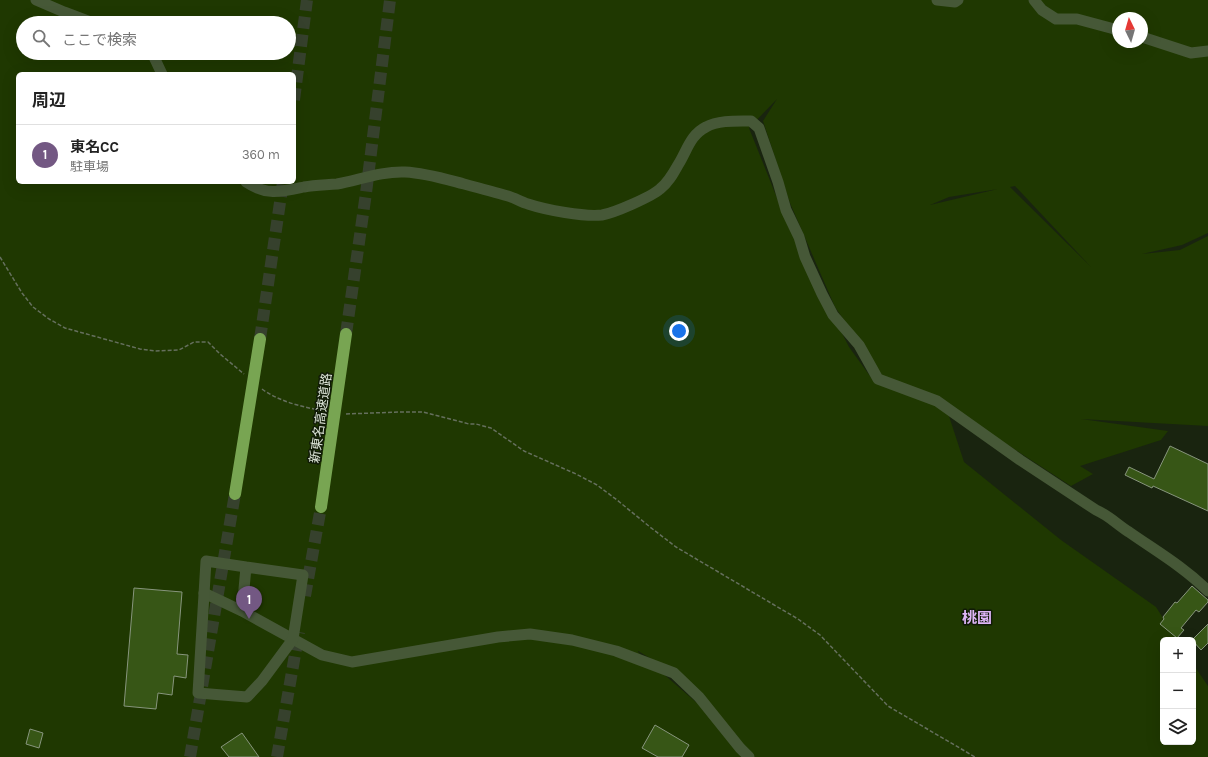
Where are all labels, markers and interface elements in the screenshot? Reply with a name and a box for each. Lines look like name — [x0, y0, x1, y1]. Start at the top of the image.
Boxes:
north arrow — [1112, 12, 1148, 48]
search box — [16, 16, 296, 60]
icon: search — [30, 27, 52, 49]
text: ここで検索 — [62, 31, 137, 49]
text: 周辺 — [32, 90, 66, 110]
text: 東名CC — [70, 138, 119, 156]
text: 1 — [43, 147, 47, 162]
text: 360 m — [242, 147, 280, 162]
text: 駐車場 — [70, 159, 109, 174]
your location — [669, 321, 689, 341]
street label: 新東名高速道路 — [307, 372, 334, 464]
pin: 1 — [236, 586, 262, 619]
district label: 桃園 — [962, 609, 992, 627]
map controls — [1160, 637, 1196, 745]
button: + — [1160, 637, 1196, 673]
button: − — [1160, 673, 1196, 709]
button: layers — [1160, 709, 1196, 745]

